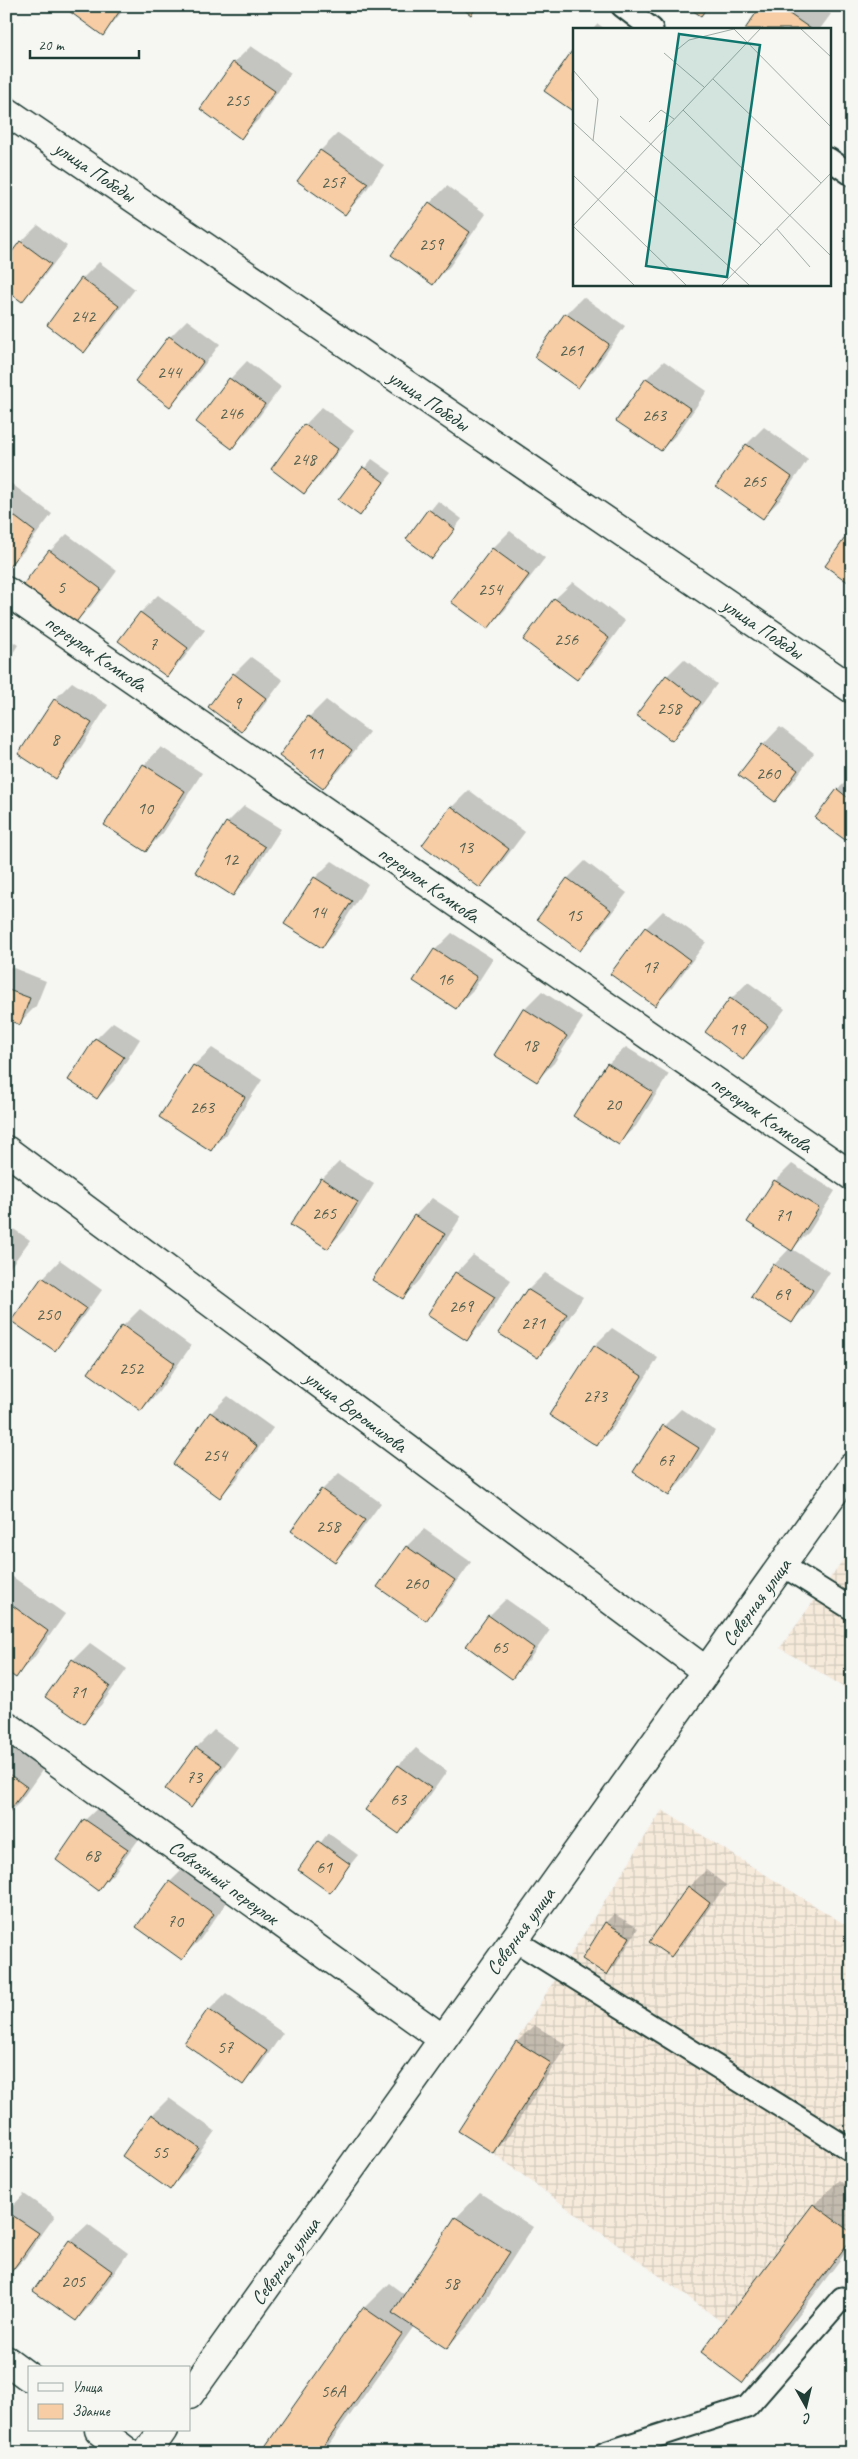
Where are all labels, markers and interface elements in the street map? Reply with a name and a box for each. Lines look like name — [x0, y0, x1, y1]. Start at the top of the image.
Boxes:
scale bar — [30, 28, 139, 60]
inset map — [573, 28, 830, 285]
text: 20 m — [38, 36, 65, 55]
house number: 255 — [225, 89, 250, 111]
street label: улица Победы — [49, 135, 141, 208]
house number: 257 — [321, 171, 346, 193]
house number: 259 — [419, 233, 445, 255]
house number: 242 — [71, 305, 97, 327]
house number: 261 — [559, 339, 584, 361]
house number: 244 — [157, 361, 183, 383]
street label: улица Победы — [383, 364, 475, 437]
house number: 246 — [219, 402, 244, 424]
house number: 263 — [642, 404, 668, 426]
house number: 248 — [292, 448, 318, 470]
house number: 265 — [742, 470, 767, 492]
house number: 5 — [57, 576, 66, 598]
house number: 254 — [478, 578, 504, 600]
street label: улица Победы — [717, 592, 809, 665]
street label: переулок Комкова — [40, 609, 152, 698]
house number: 256 — [554, 628, 579, 650]
house number: 7 — [149, 633, 158, 655]
house number: 9 — [233, 692, 243, 714]
house number: 258 — [657, 697, 683, 719]
house number: 8 — [51, 728, 61, 750]
house number: 11 — [307, 742, 324, 764]
house number: 260 — [756, 762, 782, 784]
house number: 10 — [137, 797, 155, 819]
house number: 13 — [457, 836, 475, 858]
street label: переулок Комкова — [373, 840, 485, 929]
house number: 12 — [222, 848, 240, 870]
house number: 14 — [310, 901, 328, 923]
house number: 15 — [566, 904, 583, 926]
house number: 17 — [642, 956, 659, 978]
house number: 16 — [437, 968, 454, 990]
house number: 19 — [729, 1018, 747, 1040]
house number: 18 — [522, 1034, 540, 1056]
street label: переулок Комкова — [706, 1070, 818, 1159]
house number: 20 — [605, 1093, 623, 1115]
house number: 263 — [190, 1096, 216, 1118]
house number: 265 — [312, 1202, 337, 1224]
house number: 71 — [775, 1204, 792, 1226]
house number: 69 — [774, 1283, 792, 1305]
house number: 269 — [449, 1295, 475, 1317]
house number: 250 — [36, 1303, 62, 1325]
house number: 271 — [521, 1312, 546, 1334]
house number: 252 — [119, 1357, 145, 1379]
street label: улица Ворошилова — [299, 1364, 414, 1459]
house number: 273 — [583, 1385, 609, 1407]
house number: 254 — [203, 1444, 229, 1466]
house number: 67 — [658, 1449, 675, 1471]
house number: 258 — [316, 1515, 342, 1537]
street label: Северная улица — [716, 1553, 797, 1651]
house number: 260 — [404, 1572, 430, 1594]
house number: 65 — [492, 1636, 509, 1658]
house number: 71 — [70, 1681, 87, 1703]
house number: 73 — [186, 1766, 204, 1788]
house number: 63 — [390, 1788, 408, 1810]
street label: Совхозный переулок — [164, 1834, 285, 1931]
house number: 68 — [84, 1844, 102, 1866]
house number: 61 — [316, 1856, 333, 1878]
street label: Северная улица — [480, 1882, 561, 1980]
house number: 70 — [167, 1910, 185, 1932]
house number: 57 — [217, 2036, 234, 2058]
house number: 55 — [152, 2141, 169, 2163]
street label: Северная улица — [245, 2212, 326, 2310]
house number: 205 — [61, 2270, 86, 2292]
house number: 58 — [443, 2272, 461, 2294]
legend — [28, 2366, 190, 2432]
text: Улица — [72, 2378, 103, 2397]
house number: 56А — [320, 2380, 347, 2402]
north arrow — [780, 2382, 830, 2432]
text: Здание — [72, 2402, 111, 2421]
text: С — [801, 2409, 812, 2428]

